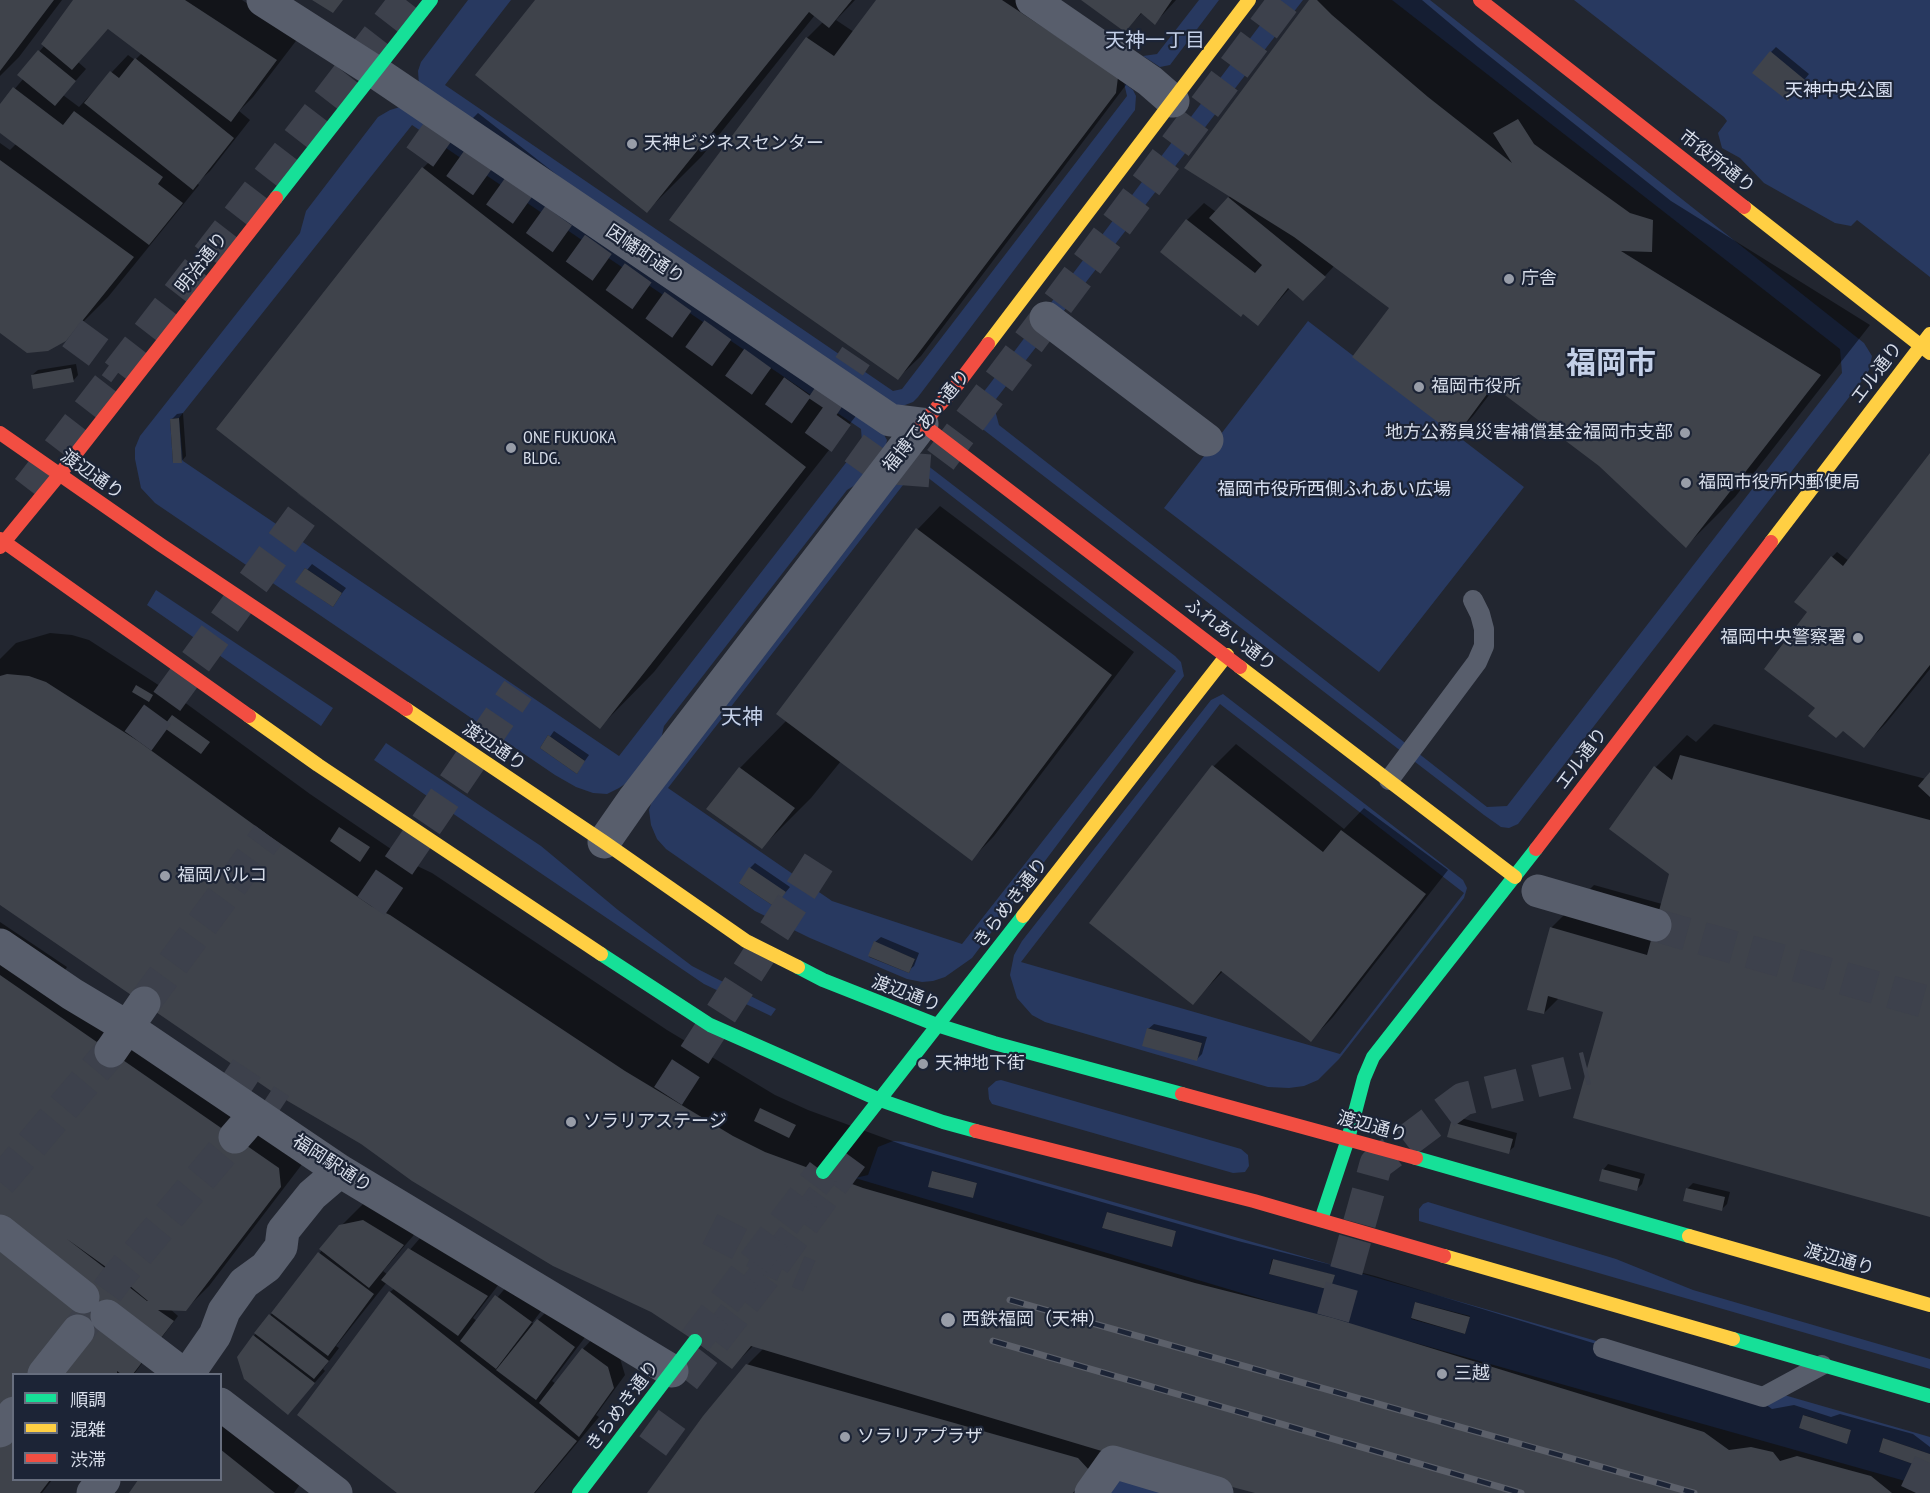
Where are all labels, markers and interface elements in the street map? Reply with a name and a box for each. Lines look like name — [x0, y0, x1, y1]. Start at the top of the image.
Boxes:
district label: 天神一丁目 — [1105, 29, 1205, 53]
park label: 天神中央公園 — [1785, 80, 1893, 102]
street label: 市役所通り — [1675, 126, 1759, 198]
place label: 天神ビジネスセンター — [644, 133, 824, 155]
marker: 天神ビジネスセンター — [625, 137, 639, 151]
street label: 因幡町通り — [602, 221, 688, 289]
street label: 明治通り — [171, 228, 233, 298]
place label: 庁舎 — [1521, 268, 1557, 290]
marker: 庁舎 — [1502, 272, 1516, 286]
street label: エル通り — [1847, 338, 1907, 408]
district label: 福岡市 — [1566, 346, 1656, 382]
street label: 福博であい通り — [879, 365, 975, 477]
place label: 福岡市役所 — [1431, 376, 1521, 398]
marker: 福岡市役所 — [1412, 380, 1426, 394]
place label: 地方公務員災害補償基金福岡市支部 — [1385, 422, 1673, 444]
marker: 地方公務員災害補償基金福岡市支部 — [1678, 426, 1692, 440]
place label: ONE FUKUOKA BLDG. — [523, 427, 616, 470]
marker: ONE FUKUOKA BLDG. — [504, 441, 518, 455]
street label: 渡辺通り — [56, 446, 128, 504]
place label: 福岡市役所内郵便局 — [1698, 472, 1860, 494]
marker: 福岡市役所内郵便局 — [1679, 476, 1693, 490]
park label: 福岡市役所西側ふれあい広場 — [1217, 479, 1451, 501]
street label: ふれあい通り — [1180, 594, 1280, 676]
place label: 福岡中央警察署 — [1720, 627, 1846, 649]
marker: 福岡中央警察署 — [1851, 631, 1865, 645]
district label: 天神 — [721, 705, 763, 731]
street label: 渡辺通り — [458, 718, 530, 776]
street label: エル通り — [1552, 724, 1612, 794]
street label: きらめき通り — [969, 854, 1053, 952]
place label: 福岡パルコ — [177, 865, 267, 887]
marker: 福岡パルコ — [158, 869, 172, 883]
street label: 渡辺通り — [869, 971, 943, 1017]
place label: 天神地下街 — [935, 1053, 1025, 1075]
marker: 天神地下街 — [916, 1057, 930, 1071]
street label: 渡辺通り — [1334, 1107, 1410, 1147]
place label: ソラリアステージ — [583, 1111, 727, 1133]
marker: ソラリアステージ — [564, 1115, 578, 1129]
street label: 福岡駅通り — [288, 1130, 376, 1198]
street label: 渡辺通り — [1801, 1240, 1877, 1280]
place label: 西鉄福岡（天神） — [962, 1309, 1106, 1331]
marker: 西鉄福岡（天神） — [939, 1311, 957, 1329]
street label: きらめき通り — [582, 1356, 664, 1456]
place label: 三越 — [1454, 1363, 1490, 1385]
marker: 三越 — [1435, 1367, 1449, 1381]
legend — [12, 1373, 222, 1481]
text: 順調 — [70, 1388, 106, 1411]
text: 混雑 — [70, 1418, 106, 1441]
place label: ソラリアプラザ — [857, 1426, 983, 1448]
marker: ソラリアプラザ — [838, 1430, 852, 1444]
text: 渋滞 — [70, 1448, 106, 1471]

